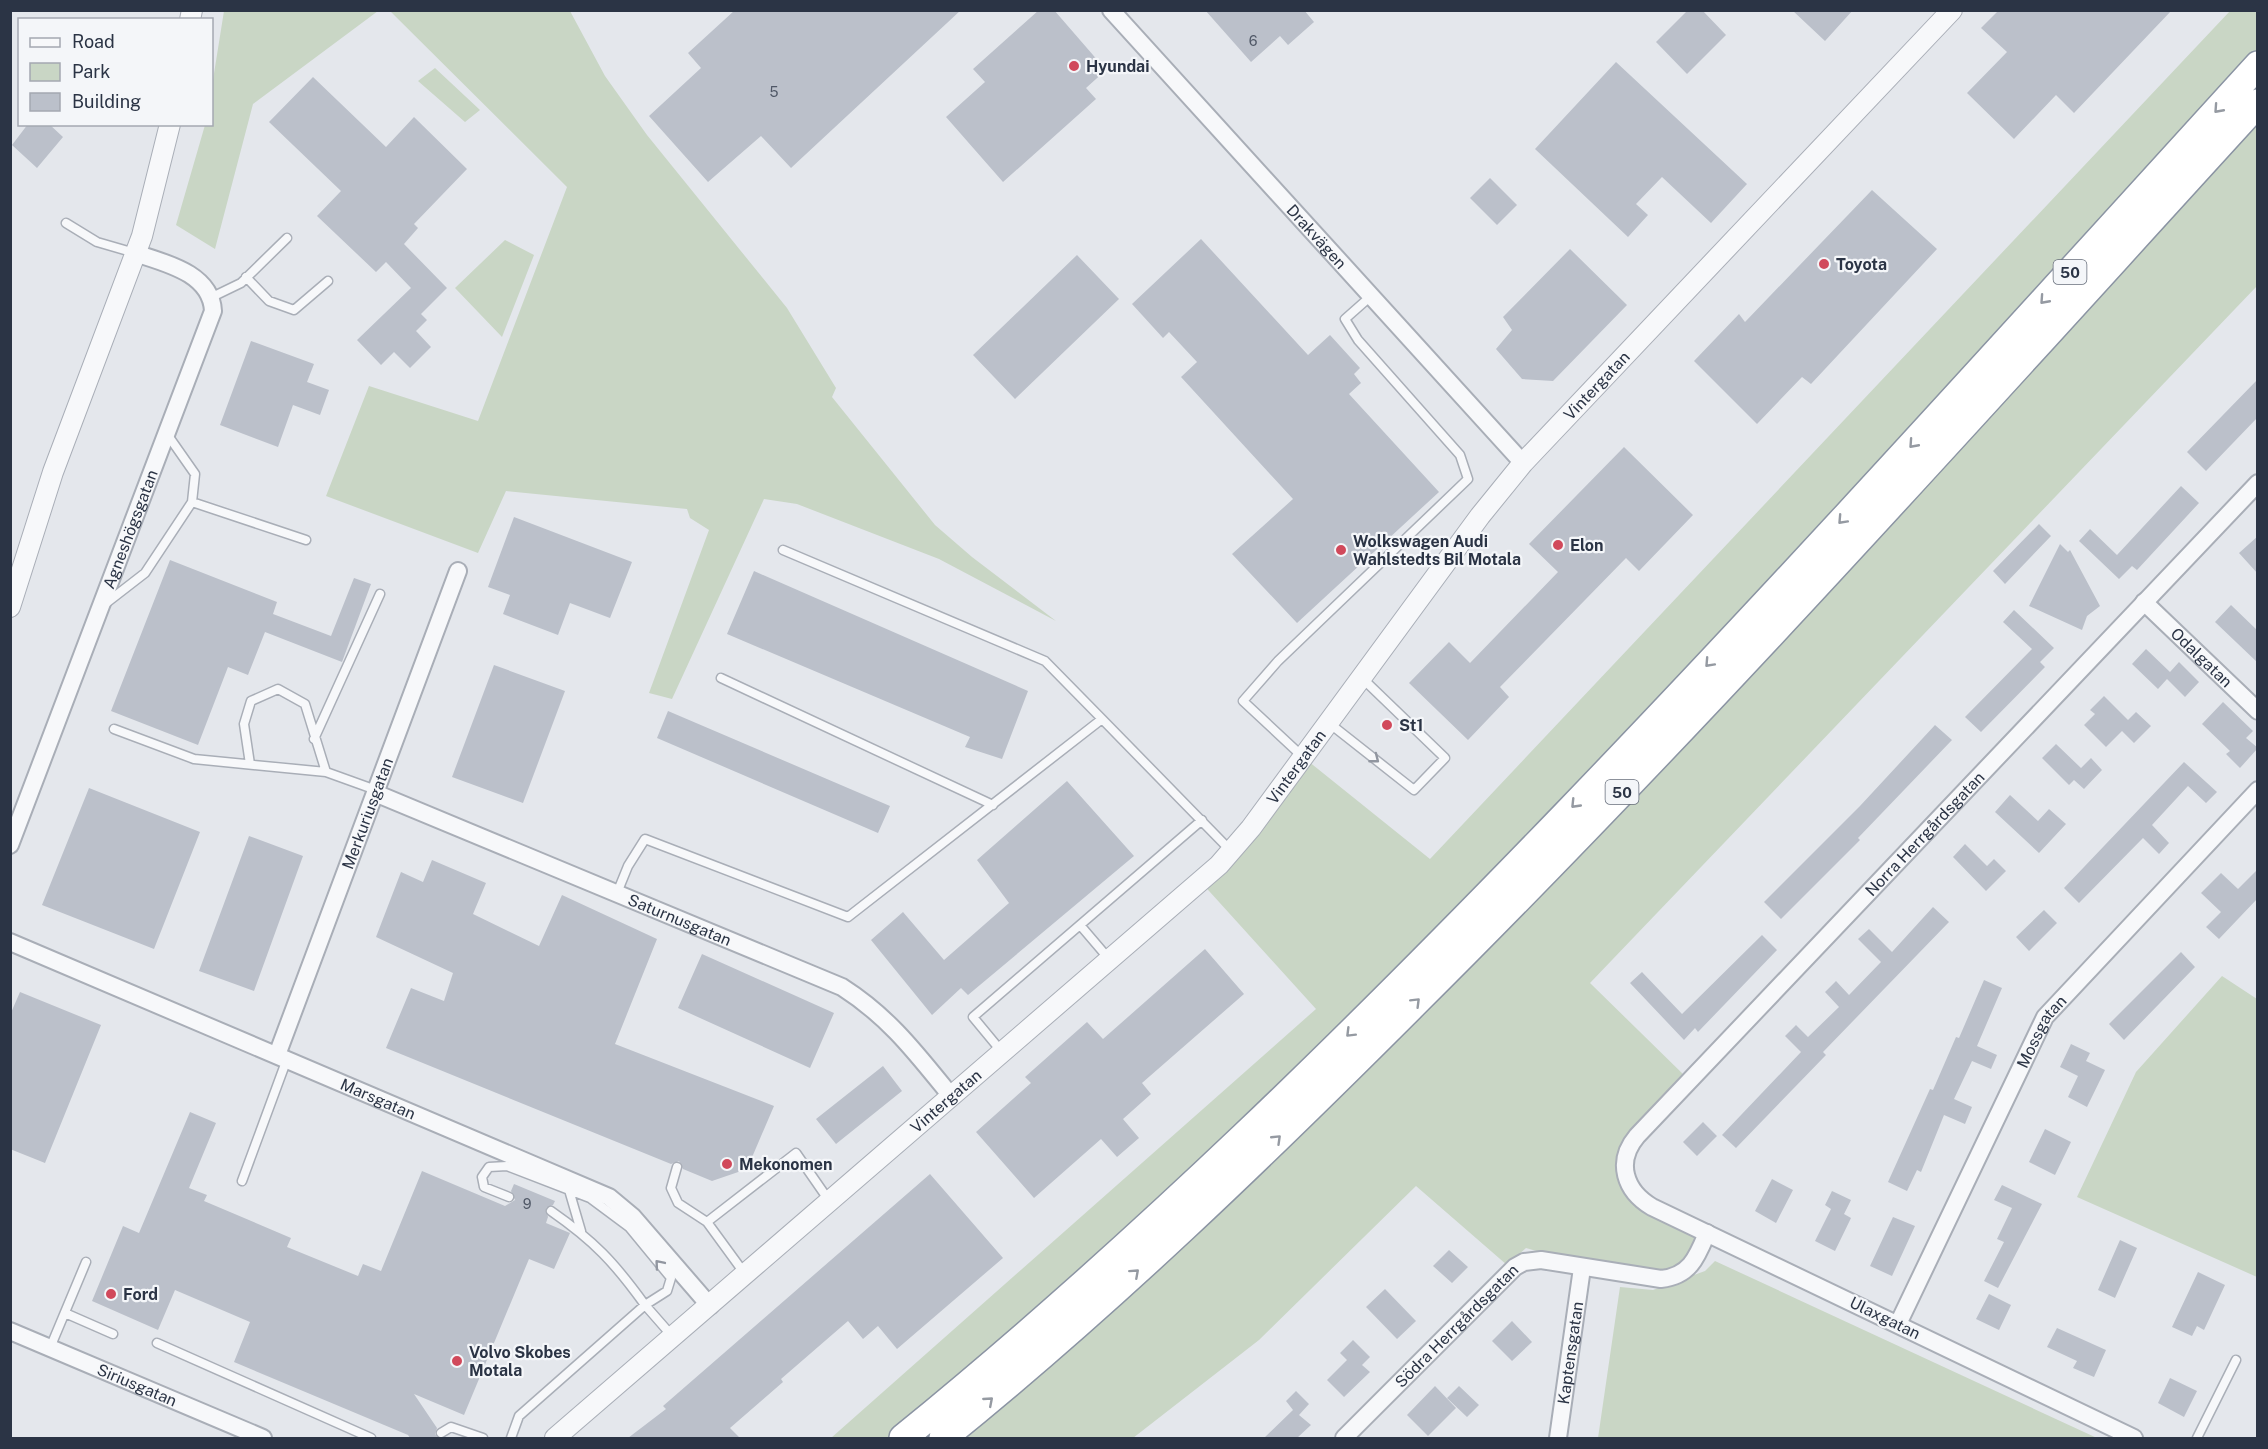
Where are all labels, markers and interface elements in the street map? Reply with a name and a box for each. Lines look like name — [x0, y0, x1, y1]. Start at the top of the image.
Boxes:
legend — [18, 18, 213, 126]
text: Road — [72, 31, 115, 52]
house number: 6 — [1249, 33, 1258, 49]
place label: Hyundai — [1086, 57, 1149, 76]
marker: Hyundai — [1067, 59, 1081, 73]
text: Park — [72, 61, 110, 82]
house number: 5 — [770, 84, 779, 100]
text: Building — [72, 91, 141, 112]
one-way arrow — [2214, 102, 2225, 113]
street label: Drakvägen — [1283, 200, 1351, 272]
place label: Toyota — [1836, 255, 1887, 274]
marker: Toyota — [1817, 257, 1831, 271]
road number: 50 — [2054, 260, 2086, 284]
one-way arrow — [2040, 293, 2051, 303]
street label: Vintergatan — [1559, 347, 1633, 424]
one-way arrow — [1909, 437, 1920, 448]
street label: Agneshögsgatan — [99, 467, 161, 591]
one-way arrow — [1838, 514, 1849, 524]
place label: Wolkswagen Audi Wahlstedts Bil Motala — [1353, 532, 1521, 569]
place label: Elon — [1570, 536, 1604, 555]
marker: Elon — [1551, 538, 1565, 552]
marker: Wolkswagen Audi Wahlstedts Bil Motala — [1334, 543, 1348, 557]
street label: Odalgatan — [2167, 624, 2236, 691]
one-way arrow — [1706, 656, 1717, 667]
place label: St1 — [1399, 716, 1423, 735]
marker: St1 — [1380, 718, 1394, 732]
street label: Vintergatan — [1262, 726, 1329, 808]
one-way arrow — [1368, 751, 1379, 762]
street label: Merkuriusgatan — [338, 755, 397, 872]
street label: Norra Herrgårdsgatan — [1861, 768, 1988, 900]
road number: 50 — [1606, 780, 1638, 804]
one-way arrow — [1571, 798, 1582, 808]
street label: Saturnusgatan — [625, 890, 734, 949]
street label: Mossgatan — [2013, 991, 2070, 1071]
one-way arrow — [1409, 999, 1420, 1010]
one-way arrow — [1346, 1026, 1357, 1037]
street label: Vintergatan — [906, 1065, 985, 1137]
street label: Marsgatan — [338, 1074, 418, 1123]
one-way arrow — [1270, 1136, 1281, 1147]
place label: Mekonomen — [739, 1155, 832, 1174]
marker: Mekonomen — [720, 1157, 734, 1171]
house number: 9 — [523, 1196, 532, 1212]
one-way arrow — [655, 1260, 666, 1271]
street label: Södra Herrgårdsgatan — [1391, 1260, 1522, 1391]
one-way arrow — [1128, 1269, 1139, 1280]
place label: Ford — [123, 1285, 158, 1304]
marker: Ford — [104, 1287, 118, 1301]
street label: Ulaxgatan — [1847, 1293, 1923, 1343]
street label: Kaptensgatan — [1553, 1300, 1587, 1405]
place label: Volvo Skobes Motala — [469, 1343, 571, 1380]
marker: Volvo Skobes Motala — [450, 1354, 464, 1368]
street label: Siriusgatan — [94, 1359, 180, 1410]
one-way arrow — [982, 1397, 992, 1408]

